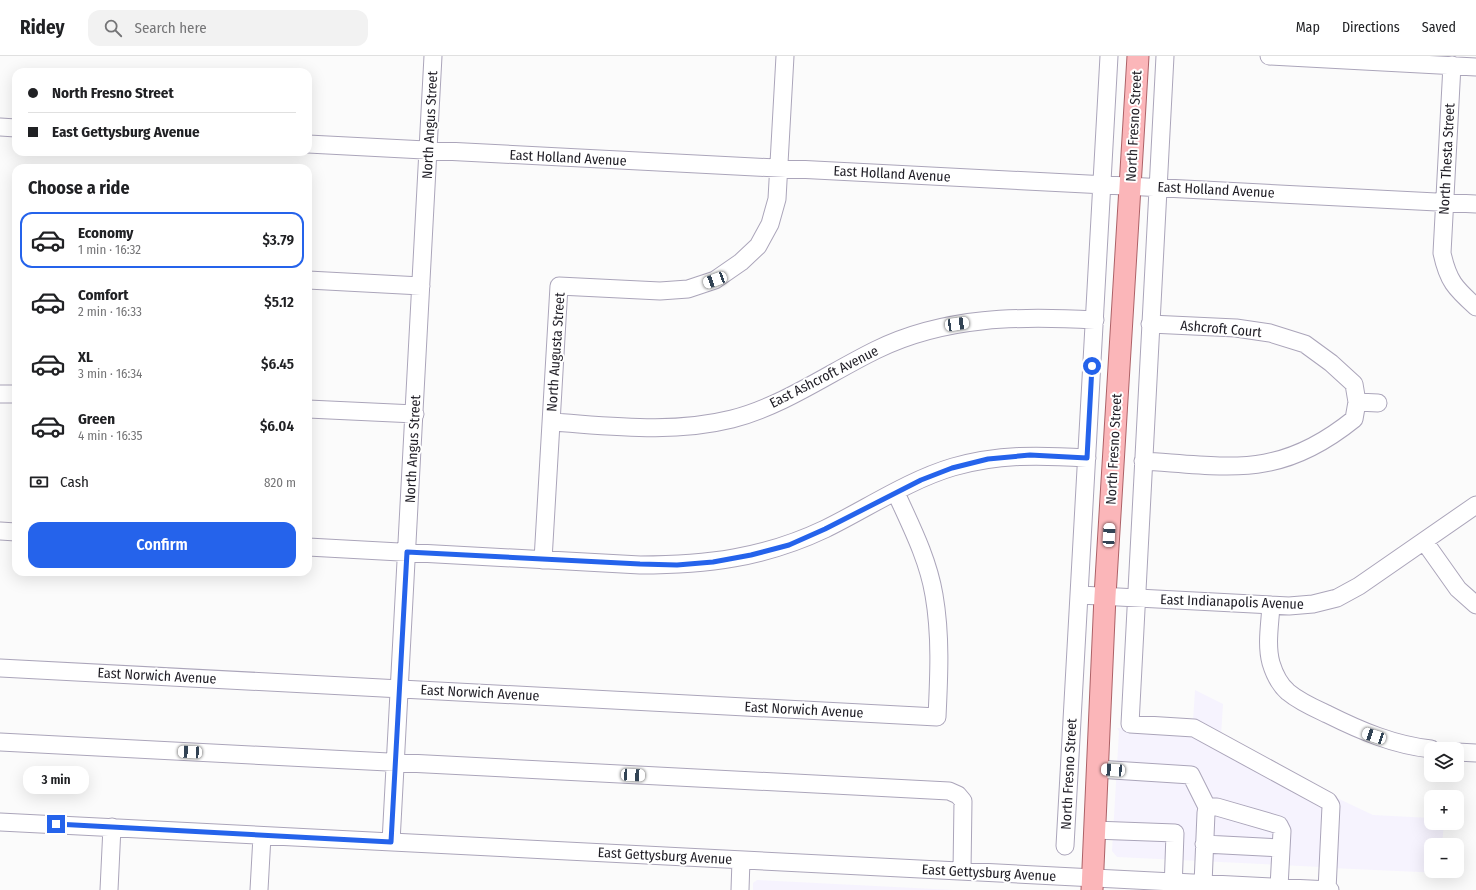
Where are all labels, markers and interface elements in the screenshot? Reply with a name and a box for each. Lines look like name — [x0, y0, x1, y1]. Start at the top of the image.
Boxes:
search box — [88, 10, 368, 46]
text: Ridey — [20, 16, 64, 39]
icon: search — [102, 17, 124, 39]
text: Search here — [134, 19, 207, 37]
text: Map — [1296, 19, 1320, 36]
text: Directions — [1342, 19, 1400, 36]
text: Saved — [1422, 19, 1456, 36]
street label: North Fresno Street — [1123, 69, 1145, 182]
street label: North Angus Street — [419, 70, 441, 179]
text: North Fresno Street — [52, 84, 174, 102]
street label: North Thesta Street — [1436, 102, 1458, 215]
text: East Gettysburg Avenue — [52, 123, 200, 141]
street label: East Holland Avenue — [509, 146, 627, 170]
street label: East Holland Avenue — [833, 162, 951, 186]
text: Choose a ride — [28, 177, 130, 199]
street label: East Holland Avenue — [1157, 178, 1275, 202]
icon: car — [30, 222, 66, 258]
text: Economy — [78, 224, 133, 242]
text: $3.79 — [262, 231, 294, 249]
text: 1 min · 16:32 — [78, 242, 141, 257]
car — [702, 270, 728, 290]
icon: car — [30, 284, 66, 320]
text: Comfort — [78, 286, 129, 304]
street label: North Augusta Street — [543, 291, 569, 412]
text: $5.12 — [264, 293, 294, 311]
text: 2 min · 16:33 — [78, 304, 142, 319]
car — [944, 316, 970, 332]
street label: Ashcroft Court — [1180, 317, 1263, 341]
street label: East Ashcroft Avenue — [767, 342, 881, 412]
icon: car — [30, 346, 66, 382]
text: XL — [78, 348, 93, 366]
text: $6.45 — [261, 355, 294, 373]
route start — [1083, 357, 1101, 375]
text: 3 min · 16:34 — [78, 366, 142, 381]
street label: North Fresno Street — [1103, 392, 1125, 505]
street label: North Angus Street — [402, 394, 424, 503]
icon: car — [30, 408, 66, 444]
text: Green — [78, 410, 115, 428]
text: $6.04 — [260, 417, 294, 435]
text: 4 min · 16:35 — [78, 428, 143, 443]
icon: cash — [28, 471, 50, 493]
text: Cash — [60, 473, 89, 491]
text: 820 m — [264, 475, 296, 490]
button: Confirm — [28, 522, 296, 568]
car — [1102, 523, 1116, 547]
street label: East Indianapolis Avenue — [1160, 591, 1304, 613]
street label: East Norwich Avenue — [97, 664, 217, 688]
street label: East Norwich Avenue — [420, 681, 540, 705]
street label: East Norwich Avenue — [744, 698, 864, 722]
street label: North Fresno Street — [1058, 717, 1080, 830]
car — [1361, 727, 1387, 745]
map controls — [1424, 742, 1464, 878]
button: layers — [1424, 742, 1464, 782]
car — [178, 745, 202, 759]
car — [1101, 763, 1125, 777]
callout: 3 min — [23, 766, 89, 794]
car — [621, 768, 645, 782]
text: 3 min — [42, 772, 71, 787]
button: + — [1424, 790, 1464, 830]
route end — [47, 815, 65, 833]
button: − — [1424, 838, 1464, 878]
street label: East Gettysburg Avenue — [597, 844, 733, 868]
street label: East Gettysburg Avenue — [921, 861, 1057, 885]

